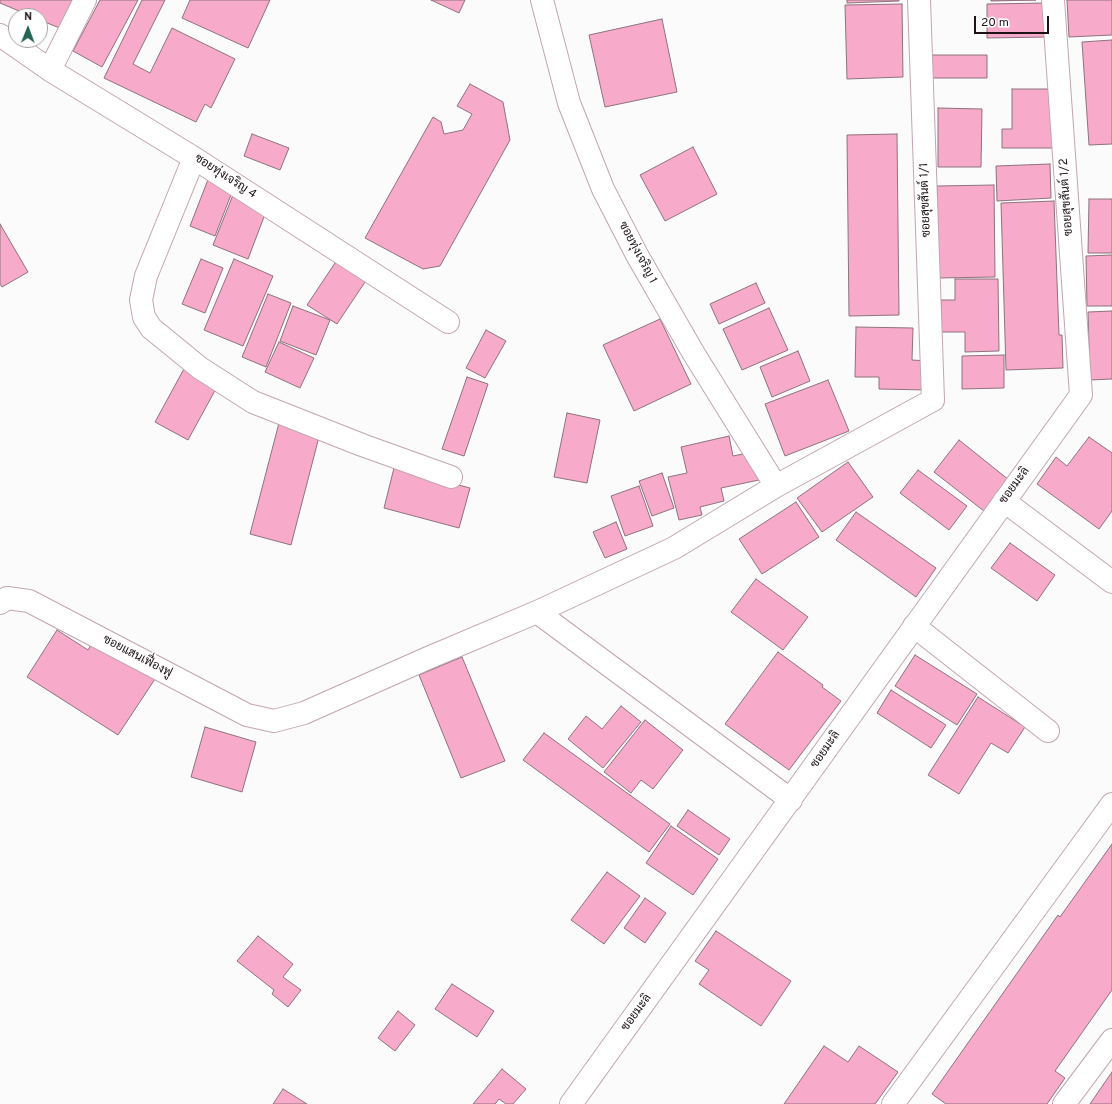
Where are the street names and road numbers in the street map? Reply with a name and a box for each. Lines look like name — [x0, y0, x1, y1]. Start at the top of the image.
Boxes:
street label: ซอยทุ่งเจริญ 4 — [191, 152, 259, 202]
street label: ซอยสุขสันต์ 1/2 — [1057, 158, 1077, 236]
street label: ซอยสุขสันต์ 1/1 — [917, 162, 935, 238]
street label: ซอยทุ่งเจริญ 1 — [615, 220, 659, 286]
street label: ซอยมะลิ — [997, 465, 1033, 507]
street label: ซอยแสนเฟื่องฟู — [100, 633, 174, 681]
street label: ซอยมะลิ — [808, 729, 844, 771]
street label: ซอยมะลิ — [619, 992, 655, 1034]

